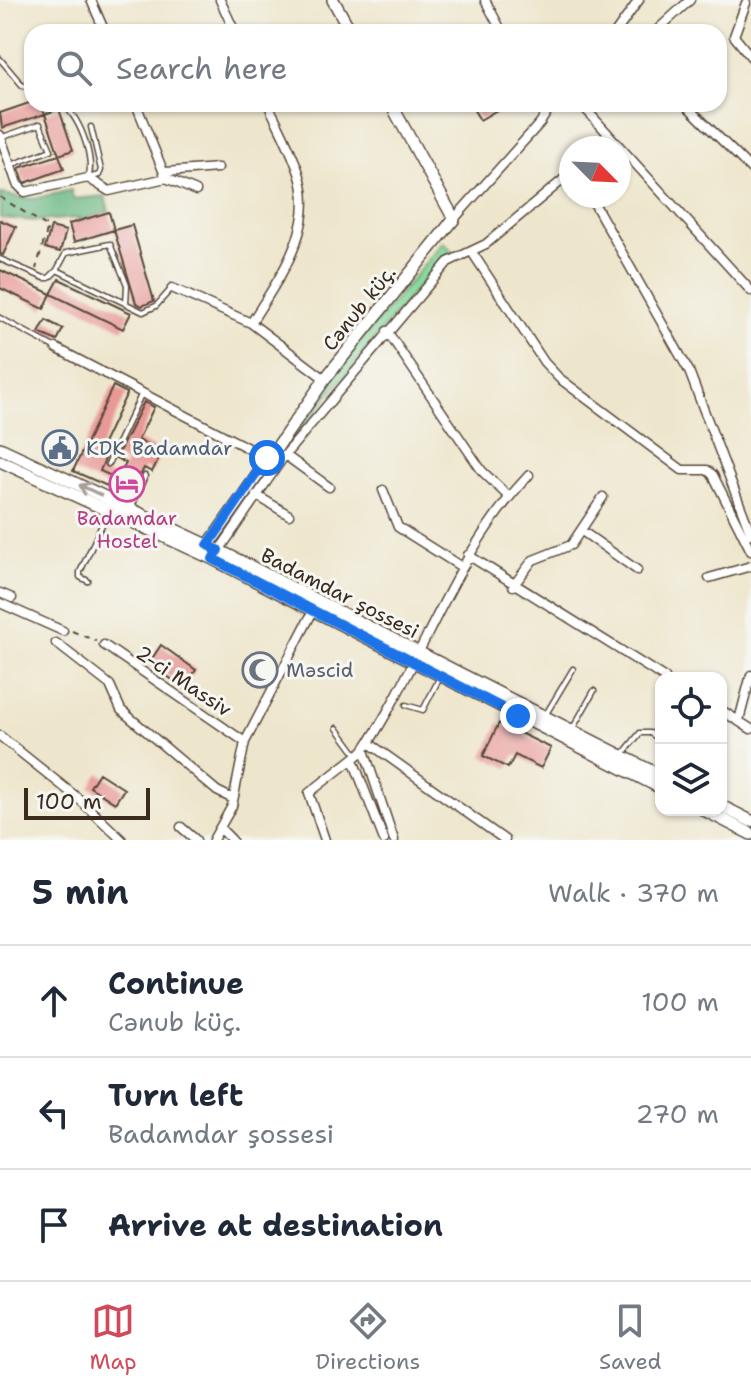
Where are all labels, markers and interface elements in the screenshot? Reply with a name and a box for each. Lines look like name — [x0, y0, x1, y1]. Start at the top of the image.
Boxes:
search box — [24, 24, 727, 112]
icon: search — [52, 46, 96, 90]
text: Search here — [116, 48, 287, 89]
north arrow — [559, 136, 631, 208]
street label: Cənub küç. — [317, 260, 401, 356]
public building icon: KDK Badamdar — [41, 429, 79, 467]
place label: KDK Badamdar — [86, 435, 232, 461]
route start — [249, 440, 285, 476]
hotel icon: Badamdar Hostel — [108, 465, 146, 503]
one-way arrow — [79, 482, 103, 497]
place label: Badamdar Hostel — [77, 505, 177, 554]
street label: Badamdar şossesi — [257, 542, 423, 644]
street label: 2-ci Massiv — [131, 639, 237, 723]
mosque icon: Məscid — [241, 651, 279, 689]
place label: Məscid — [286, 657, 354, 683]
map controls — [655, 672, 727, 816]
button: locate — [655, 672, 727, 744]
route end — [500, 698, 536, 734]
button: layers — [655, 744, 727, 816]
scale bar — [24, 784, 150, 820]
text: 100 m — [36, 787, 102, 816]
text: 5 min — [32, 869, 129, 915]
text: Walk · 370 m — [548, 875, 719, 910]
text: Continue — [108, 963, 244, 1004]
icon: ahead — [32, 979, 76, 1023]
text: 100 m — [641, 984, 719, 1019]
text: Cənub küç. — [108, 1004, 241, 1039]
text: Turn left — [108, 1075, 243, 1116]
icon: left — [32, 1091, 76, 1135]
text: 270 m — [636, 1096, 719, 1131]
text: Badamdar şossesi — [108, 1116, 334, 1151]
icon: arrive — [32, 1203, 76, 1247]
text: Arrive at destination — [108, 1205, 443, 1246]
tab: Map — [89, 1299, 137, 1376]
tab: Directions — [315, 1299, 420, 1376]
tab: Saved — [599, 1299, 662, 1376]

